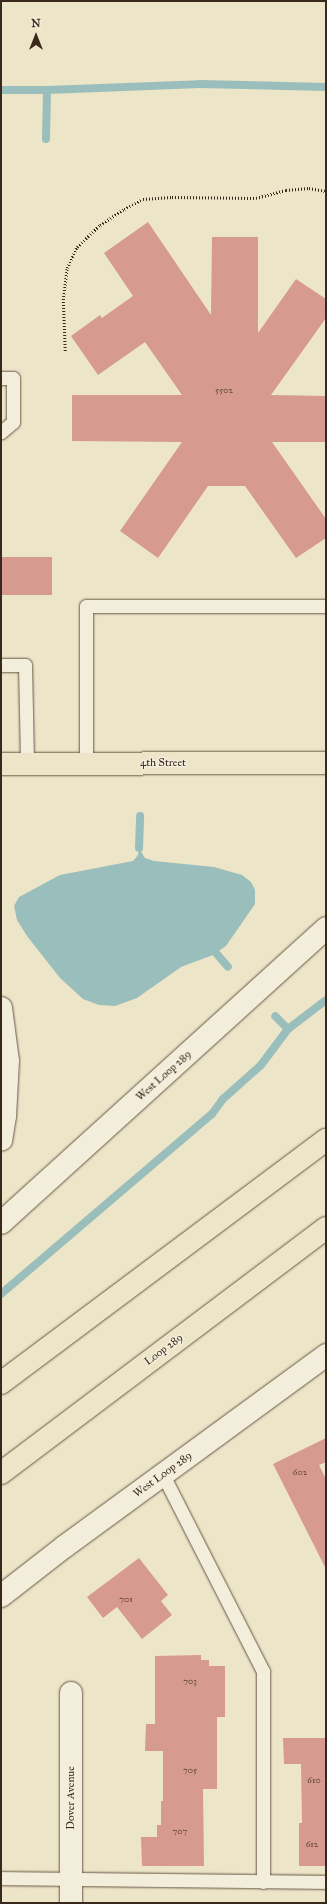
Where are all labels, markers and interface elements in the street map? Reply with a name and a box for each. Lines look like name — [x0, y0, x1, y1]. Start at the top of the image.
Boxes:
north arrow — [16, 16, 56, 56]
text: N — [31, 17, 41, 30]
house number: 5502 — [215, 385, 233, 395]
street label: 4th Street — [140, 756, 186, 770]
street label: West Loop 289 — [134, 1048, 194, 1104]
street label: Loop 289 — [142, 1331, 186, 1369]
street label: West Loop 289 — [131, 1449, 195, 1501]
house number: 602 — [293, 1467, 307, 1477]
house number: 701 — [119, 1594, 133, 1604]
house number: 703 — [183, 1676, 197, 1686]
house number: 705 — [183, 1765, 197, 1775]
street label: Dover Avenue — [64, 1766, 78, 1830]
house number: 610 — [307, 1775, 321, 1785]
house number: 707 — [173, 1826, 187, 1836]
house number: 612 — [306, 1839, 318, 1849]

